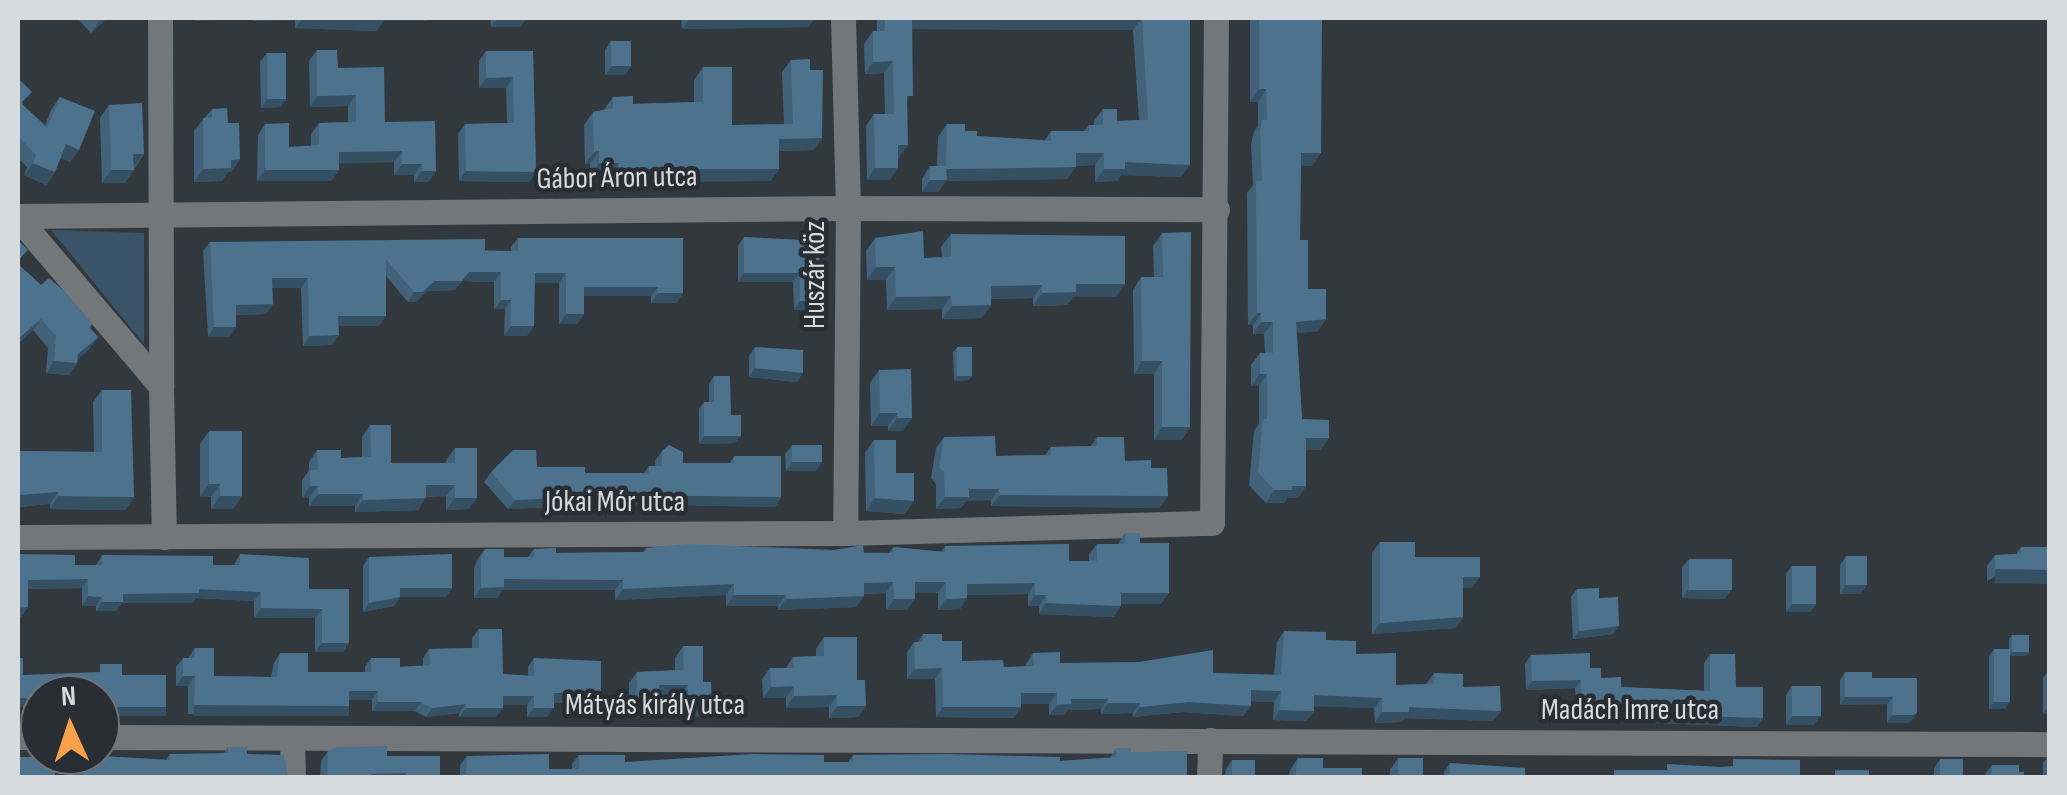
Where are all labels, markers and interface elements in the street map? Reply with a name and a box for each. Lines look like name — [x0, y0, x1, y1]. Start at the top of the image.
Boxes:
street label: Gábor Áron utca — [536, 159, 698, 197]
street label: Huszár köz — [797, 221, 833, 329]
street label: Jókai Mór utca — [545, 484, 685, 520]
north arrow — [20, 675, 120, 775]
text: N — [60, 680, 77, 713]
street label: Mátyás király utca — [565, 687, 745, 723]
street label: Madách Imre utca — [1541, 692, 1719, 728]

